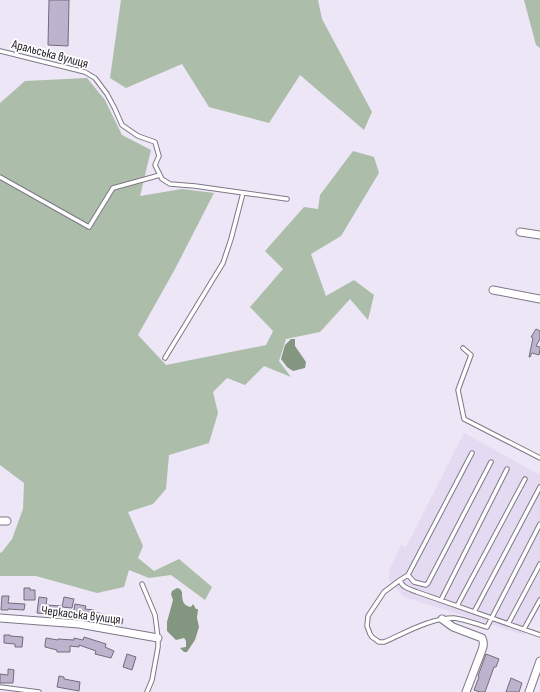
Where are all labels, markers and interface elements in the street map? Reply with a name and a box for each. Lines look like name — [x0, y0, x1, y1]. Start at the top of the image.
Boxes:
street label: Аральська вулиця — [9, 36, 90, 72]
street label: Черкаська вулиця — [40, 602, 122, 628]

